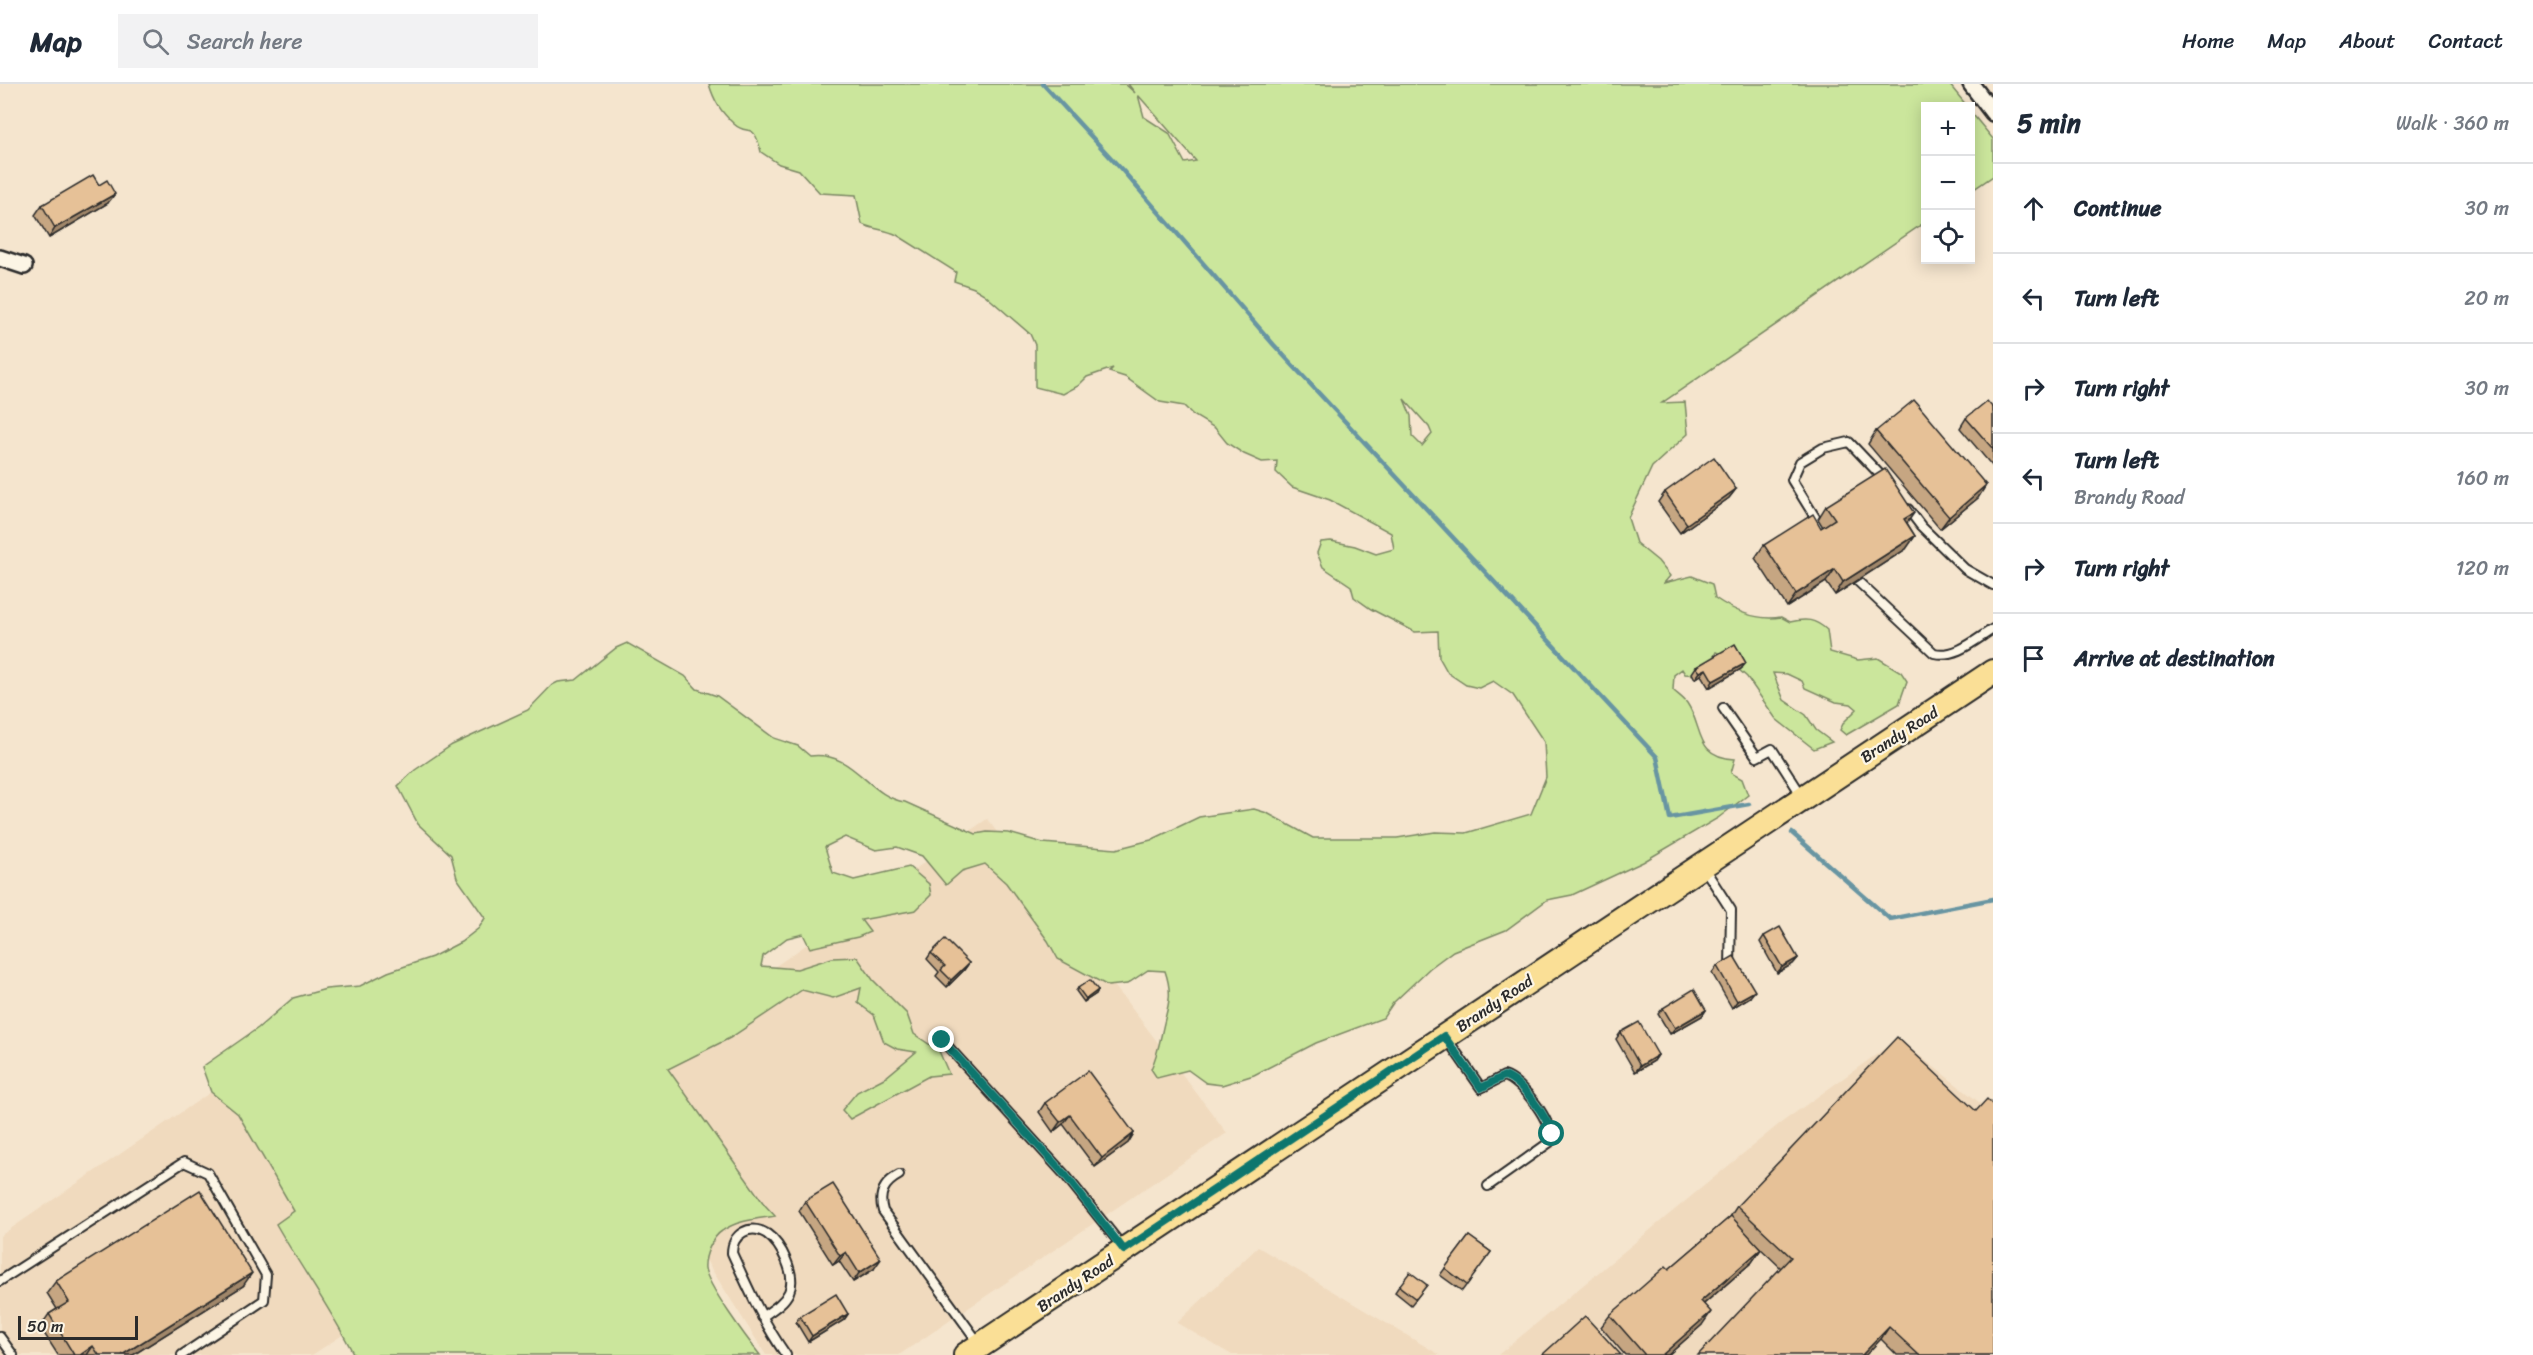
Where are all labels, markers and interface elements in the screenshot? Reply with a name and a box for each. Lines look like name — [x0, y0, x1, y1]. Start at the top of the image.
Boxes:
search box — [118, 14, 538, 68]
text: Map — [30, 17, 82, 66]
text: Search here — [187, 22, 303, 61]
text: Home — [2182, 22, 2234, 60]
text: Map — [2267, 22, 2306, 60]
text: About — [2339, 22, 2396, 60]
text: Contact — [2429, 22, 2503, 60]
icon: search — [139, 25, 172, 58]
text: 5 min — [2017, 100, 2081, 146]
map controls — [1921, 102, 1975, 264]
button: + — [1921, 102, 1975, 156]
text: Walk · 360 m — [2396, 106, 2509, 141]
button: − — [1921, 156, 1975, 210]
text: Continue — [2074, 189, 2162, 228]
text: 30 m — [2465, 191, 2509, 226]
icon: ahead — [2017, 192, 2050, 225]
button: locate — [1921, 210, 1975, 264]
text: Turn left — [2074, 279, 2159, 318]
text: 20 m — [2464, 281, 2509, 316]
icon: left — [2017, 282, 2050, 315]
text: Turn right — [2074, 369, 2169, 408]
text: 30 m — [2465, 371, 2509, 406]
icon: right — [2017, 372, 2050, 405]
text: Turn left — [2074, 441, 2159, 480]
text: 160 m — [2456, 461, 2509, 496]
icon: left — [2017, 462, 2050, 495]
text: Brandy Road — [2074, 480, 2185, 515]
text: Turn right — [2074, 549, 2169, 588]
text: 120 m — [2456, 551, 2509, 586]
icon: right — [2017, 552, 2050, 585]
text: Arrive at destination — [2074, 639, 2275, 678]
icon: arrive — [2017, 642, 2050, 675]
street label: Brandy Road — [1854, 697, 1946, 771]
street label: Brandy Road — [1449, 966, 1540, 1040]
route end — [928, 1026, 954, 1052]
route start — [1538, 1120, 1564, 1146]
street label: Brandy Road — [1030, 1246, 1121, 1320]
text: 50 m — [27, 1312, 63, 1341]
scale bar — [18, 1313, 138, 1340]

